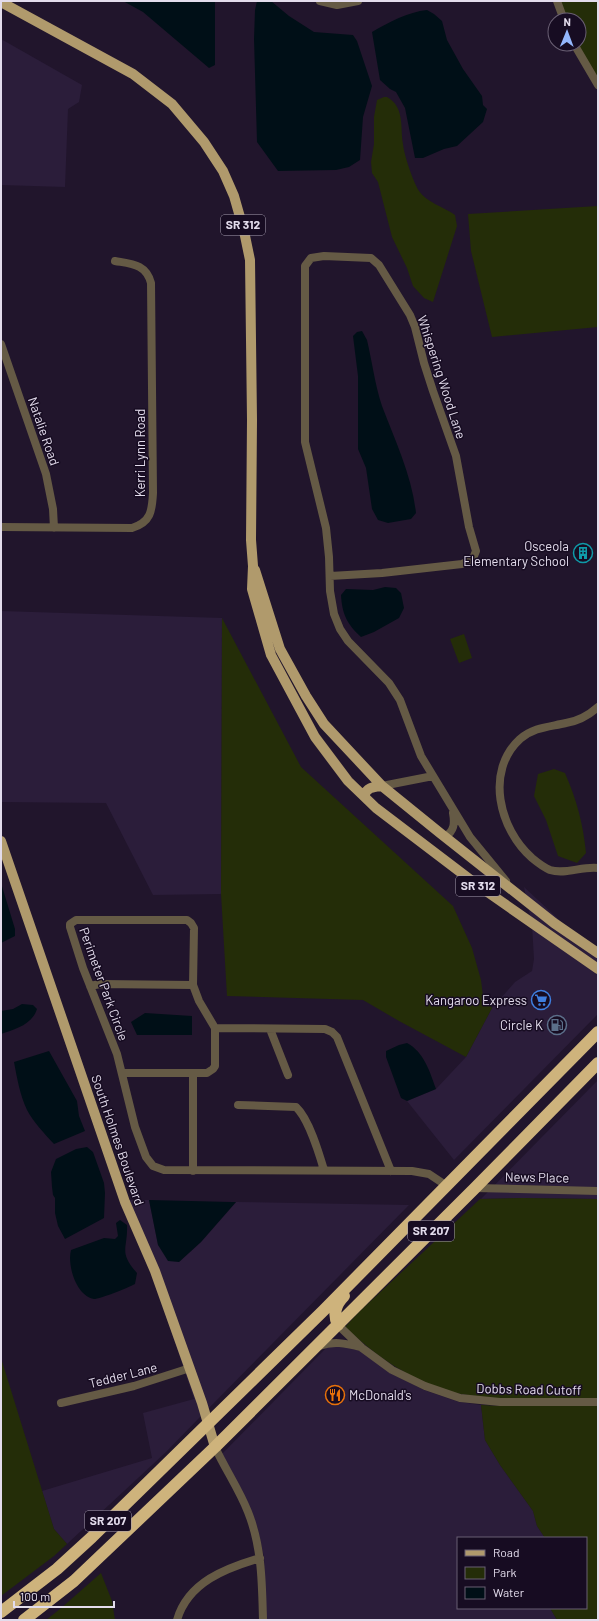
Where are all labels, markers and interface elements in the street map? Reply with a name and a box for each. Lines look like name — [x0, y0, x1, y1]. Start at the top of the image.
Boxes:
north arrow — [547, 12, 587, 52]
text: N — [563, 15, 571, 28]
road number: SR 312 — [221, 215, 265, 235]
street label: Whispering Wood Lane — [414, 313, 470, 441]
street label: Natalie Road — [25, 395, 63, 467]
street label: Kerri Lynn Road — [132, 409, 148, 497]
place label: Osceola Elementary School — [463, 538, 569, 569]
building icon: Osceola Elementary School — [572, 542, 594, 564]
road number: SR 312 — [456, 876, 500, 896]
street label: Perimeter Park Circle — [76, 925, 132, 1043]
supermarket icon: Kangaroo Express — [530, 989, 552, 1011]
place label: Kangaroo Express — [425, 992, 527, 1008]
fuel station icon: Circle K — [546, 1014, 568, 1036]
place label: Circle K — [500, 1017, 543, 1033]
street label: South Holmes Boulevard — [88, 1072, 148, 1208]
street label: News Place — [505, 1168, 569, 1186]
road number: SR 207 — [408, 1221, 454, 1241]
street label: Tedder Lane — [87, 1359, 159, 1391]
street label: Dobbs Road Cutoff — [476, 1380, 582, 1398]
restaurant icon: McDonald's — [324, 1384, 346, 1406]
place label: McDonald's — [349, 1387, 412, 1403]
road number: SR 207 — [85, 1511, 131, 1531]
legend — [457, 1537, 587, 1609]
text: Road — [493, 1545, 520, 1559]
text: Park — [493, 1565, 517, 1579]
scale bar — [14, 1583, 114, 1609]
text: Water — [493, 1585, 525, 1599]
text: 100 m — [20, 1589, 50, 1603]

